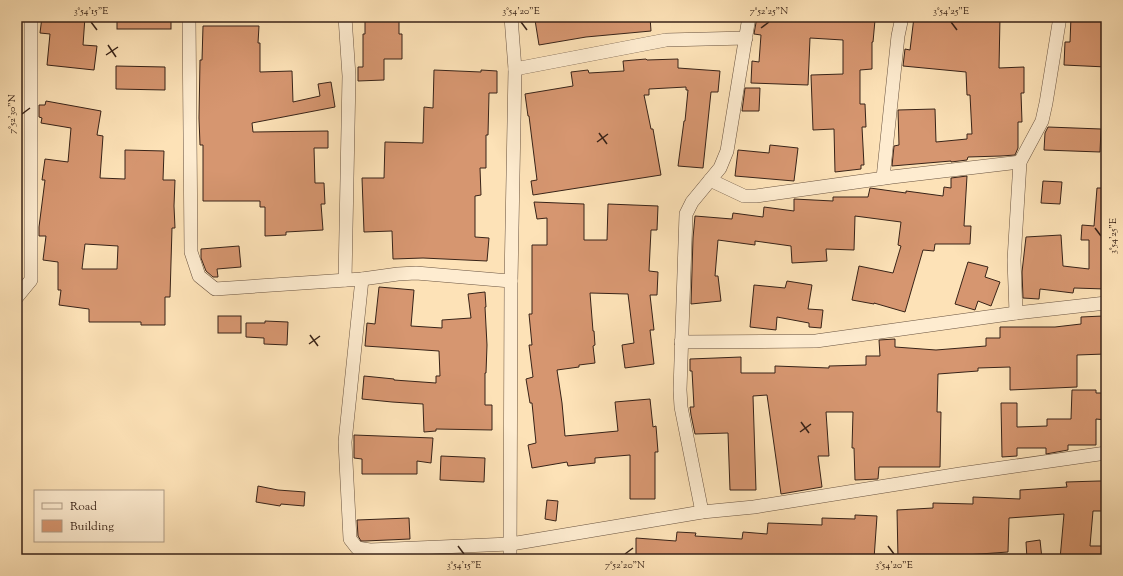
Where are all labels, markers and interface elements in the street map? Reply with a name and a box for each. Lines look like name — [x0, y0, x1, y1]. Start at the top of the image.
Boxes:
text: 3°54'15"E — [74, 4, 108, 19]
text: 3°54'20"E — [502, 4, 540, 19]
text: 7°52'25"N — [750, 4, 788, 19]
text: 3°54'25"E — [933, 4, 969, 19]
text: 7°52'30"N — [5, 94, 20, 134]
text: 3°54'25"E — [1106, 218, 1121, 254]
legend — [34, 490, 164, 542]
text: Road — [70, 498, 97, 516]
text: Building — [70, 518, 114, 536]
text: 3°54'15"E — [447, 558, 481, 573]
text: 7°52'20"N — [605, 558, 645, 573]
text: 3°54'20"E — [875, 558, 913, 573]

